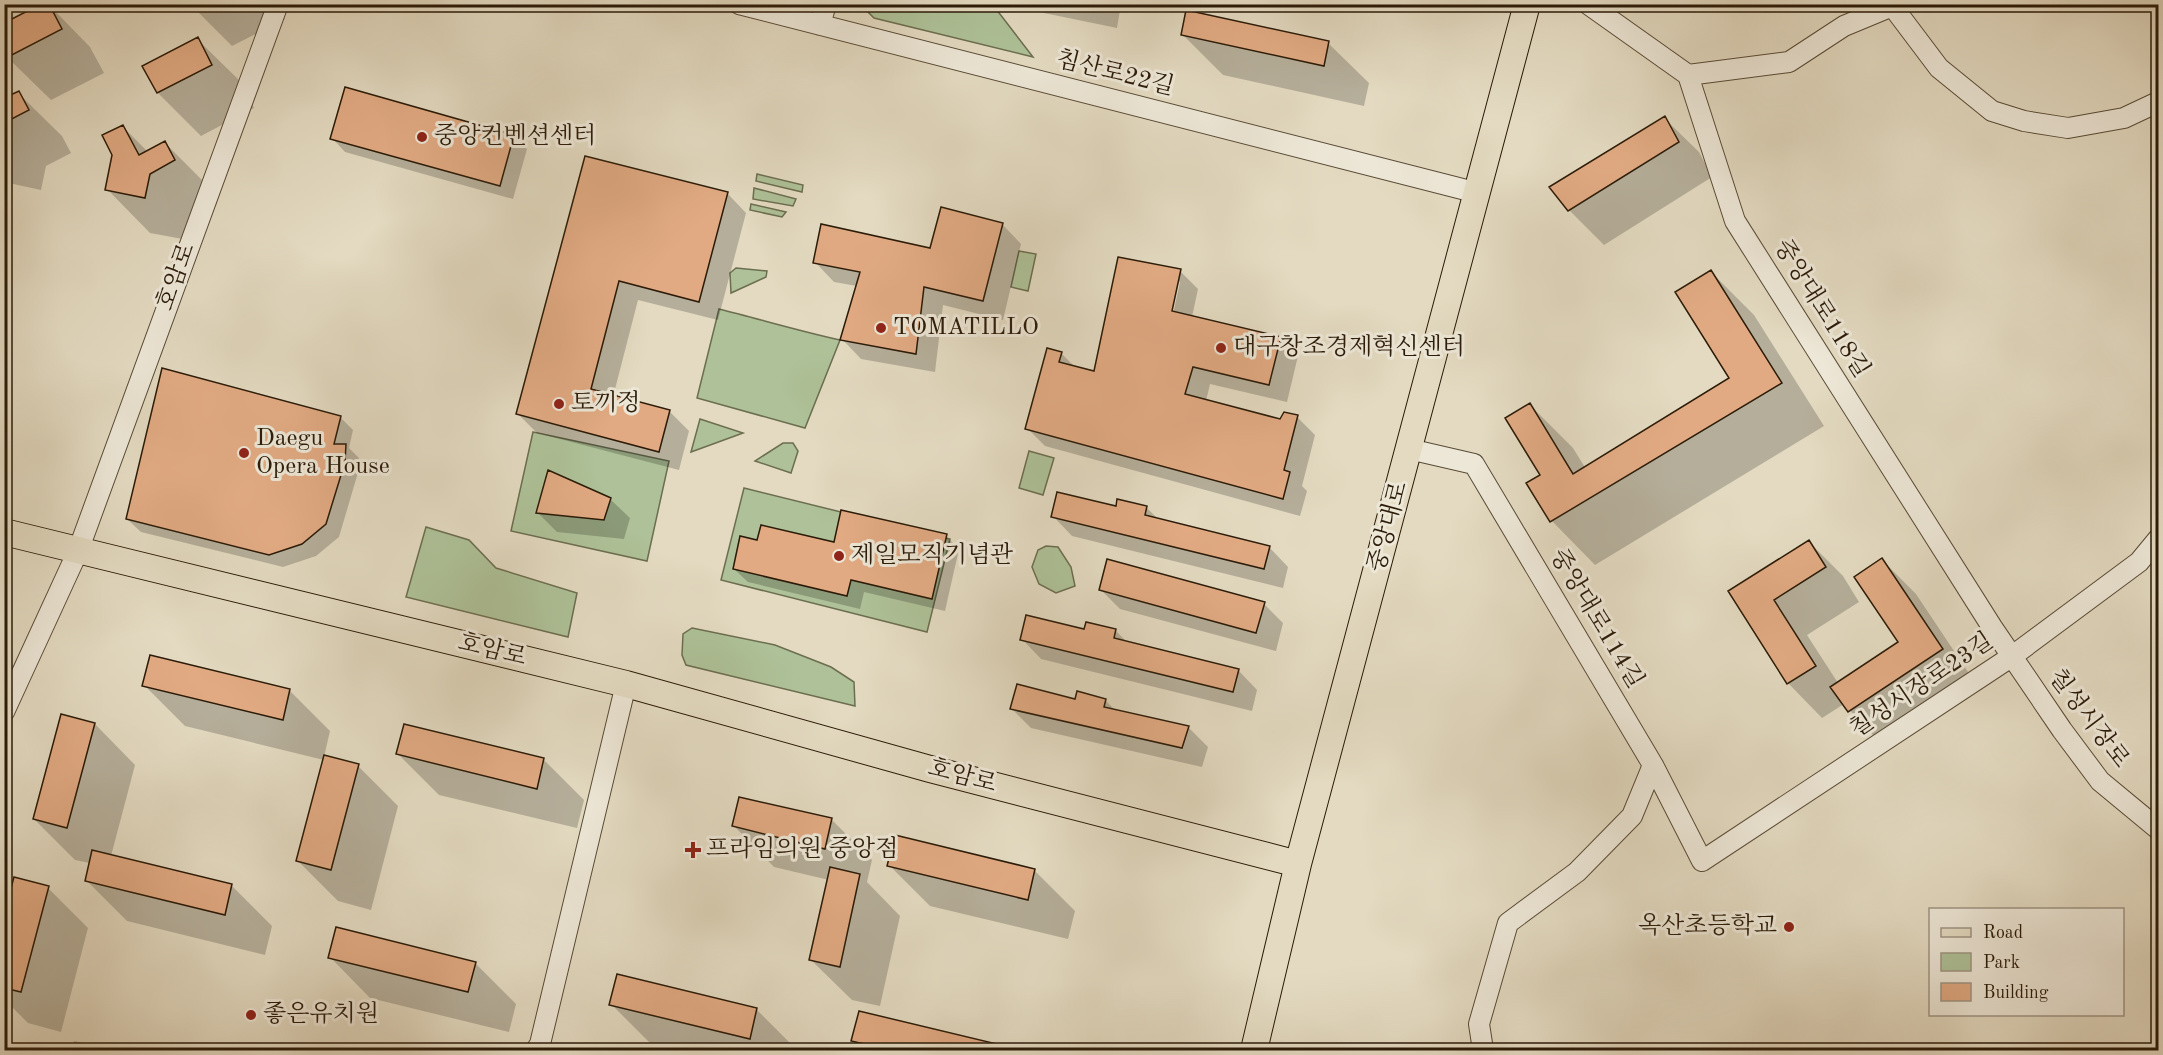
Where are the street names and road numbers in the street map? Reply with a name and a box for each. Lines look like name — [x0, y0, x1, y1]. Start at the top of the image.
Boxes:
street label: 침산로22길 — [1054, 46, 1177, 100]
street label: 중앙대로118길 — [1769, 235, 1875, 382]
street label: 호암로 — [152, 240, 200, 314]
street label: 중앙대로 — [1363, 479, 1413, 575]
street label: 중앙대로114길 — [1545, 544, 1649, 693]
street label: 칠성시장로23길 — [1845, 628, 1998, 743]
street label: 호암로 — [455, 629, 529, 671]
street label: 칠성시장로 — [2044, 664, 2134, 773]
street label: 호암로 — [925, 754, 999, 798]

